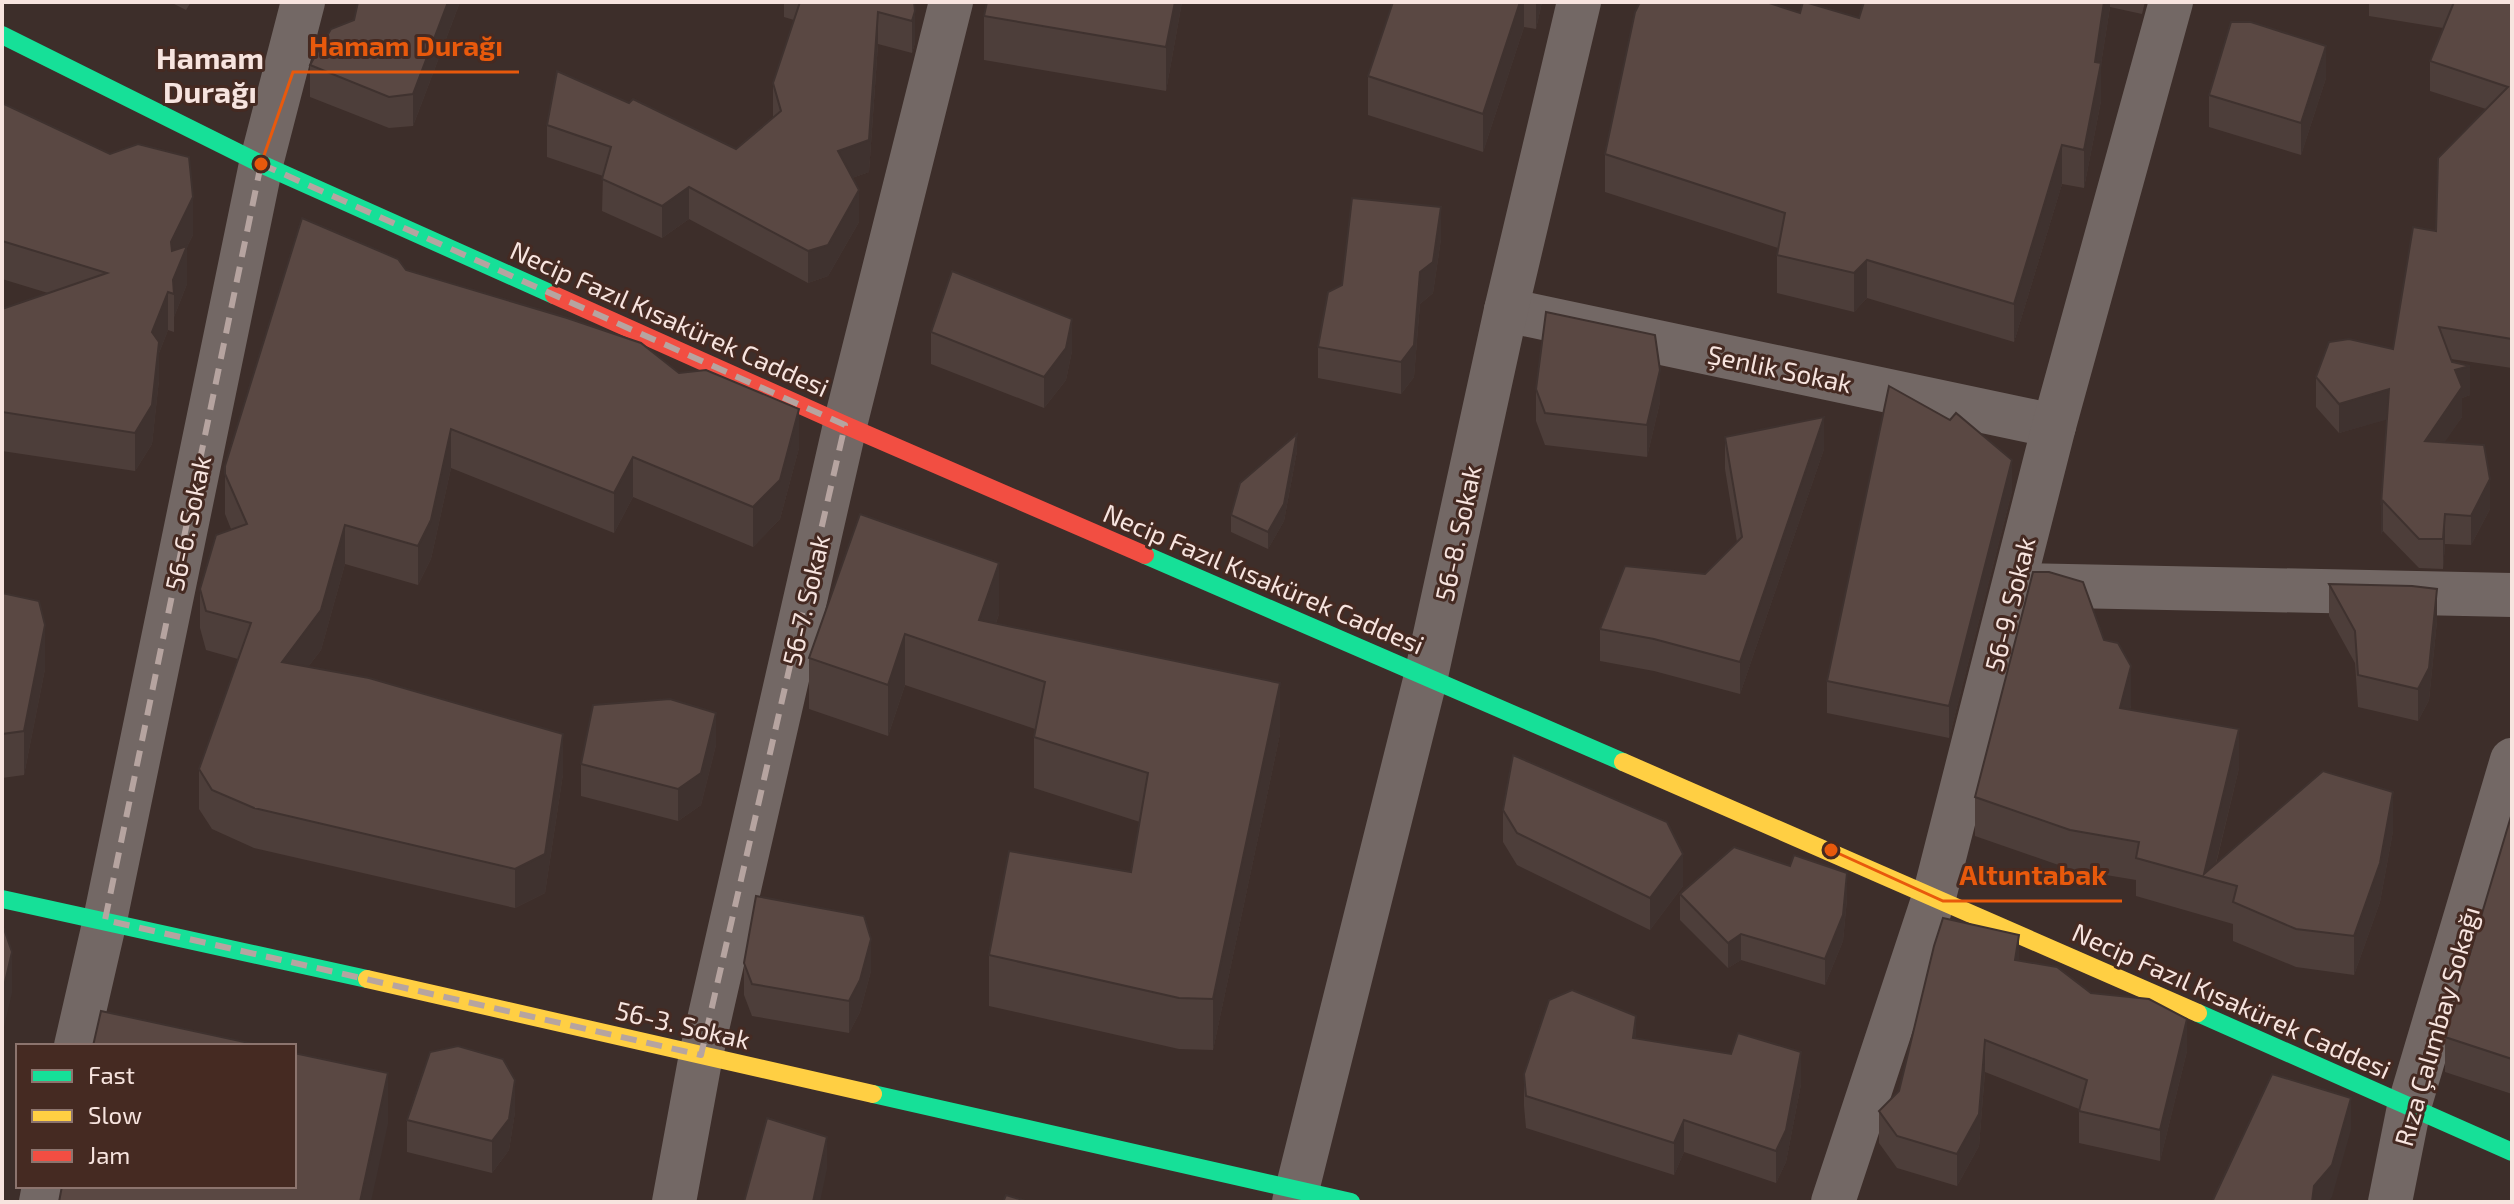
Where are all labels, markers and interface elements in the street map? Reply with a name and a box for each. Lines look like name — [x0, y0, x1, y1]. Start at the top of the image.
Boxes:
callout: Hamam Durağı — [293, 20, 519, 72]
text: Hamam Durağı — [309, 28, 503, 62]
district label: Hamam Durağı — [156, 39, 264, 109]
street label: Necip Fazıl Kısakürek Caddesi — [506, 234, 834, 402]
street label: Şenlik Sokak — [1705, 338, 1855, 400]
street label: 56-6. Sokak — [158, 453, 216, 593]
street label: 56-8. Sokak — [1427, 462, 1487, 604]
street label: Necip Fazıl Kısakürek Caddesi — [1099, 496, 1429, 660]
street label: 56-7. Sokak — [775, 532, 835, 668]
street label: 56-9. Sokak — [1977, 534, 2041, 674]
callout: Altuntabak — [1943, 849, 2122, 901]
text: Altuntabak — [1959, 857, 2107, 891]
street label: Rıza Çalımbay Sokağı — [2387, 903, 2487, 1150]
street label: Necip Fazıl Kısakürek Caddesi — [2068, 916, 2396, 1084]
street label: 56-3. Sokak — [613, 994, 753, 1054]
legend — [16, 1044, 296, 1188]
text: Fast — [88, 1060, 135, 1089]
text: Slow — [88, 1100, 142, 1129]
text: Jam — [88, 1140, 130, 1169]

